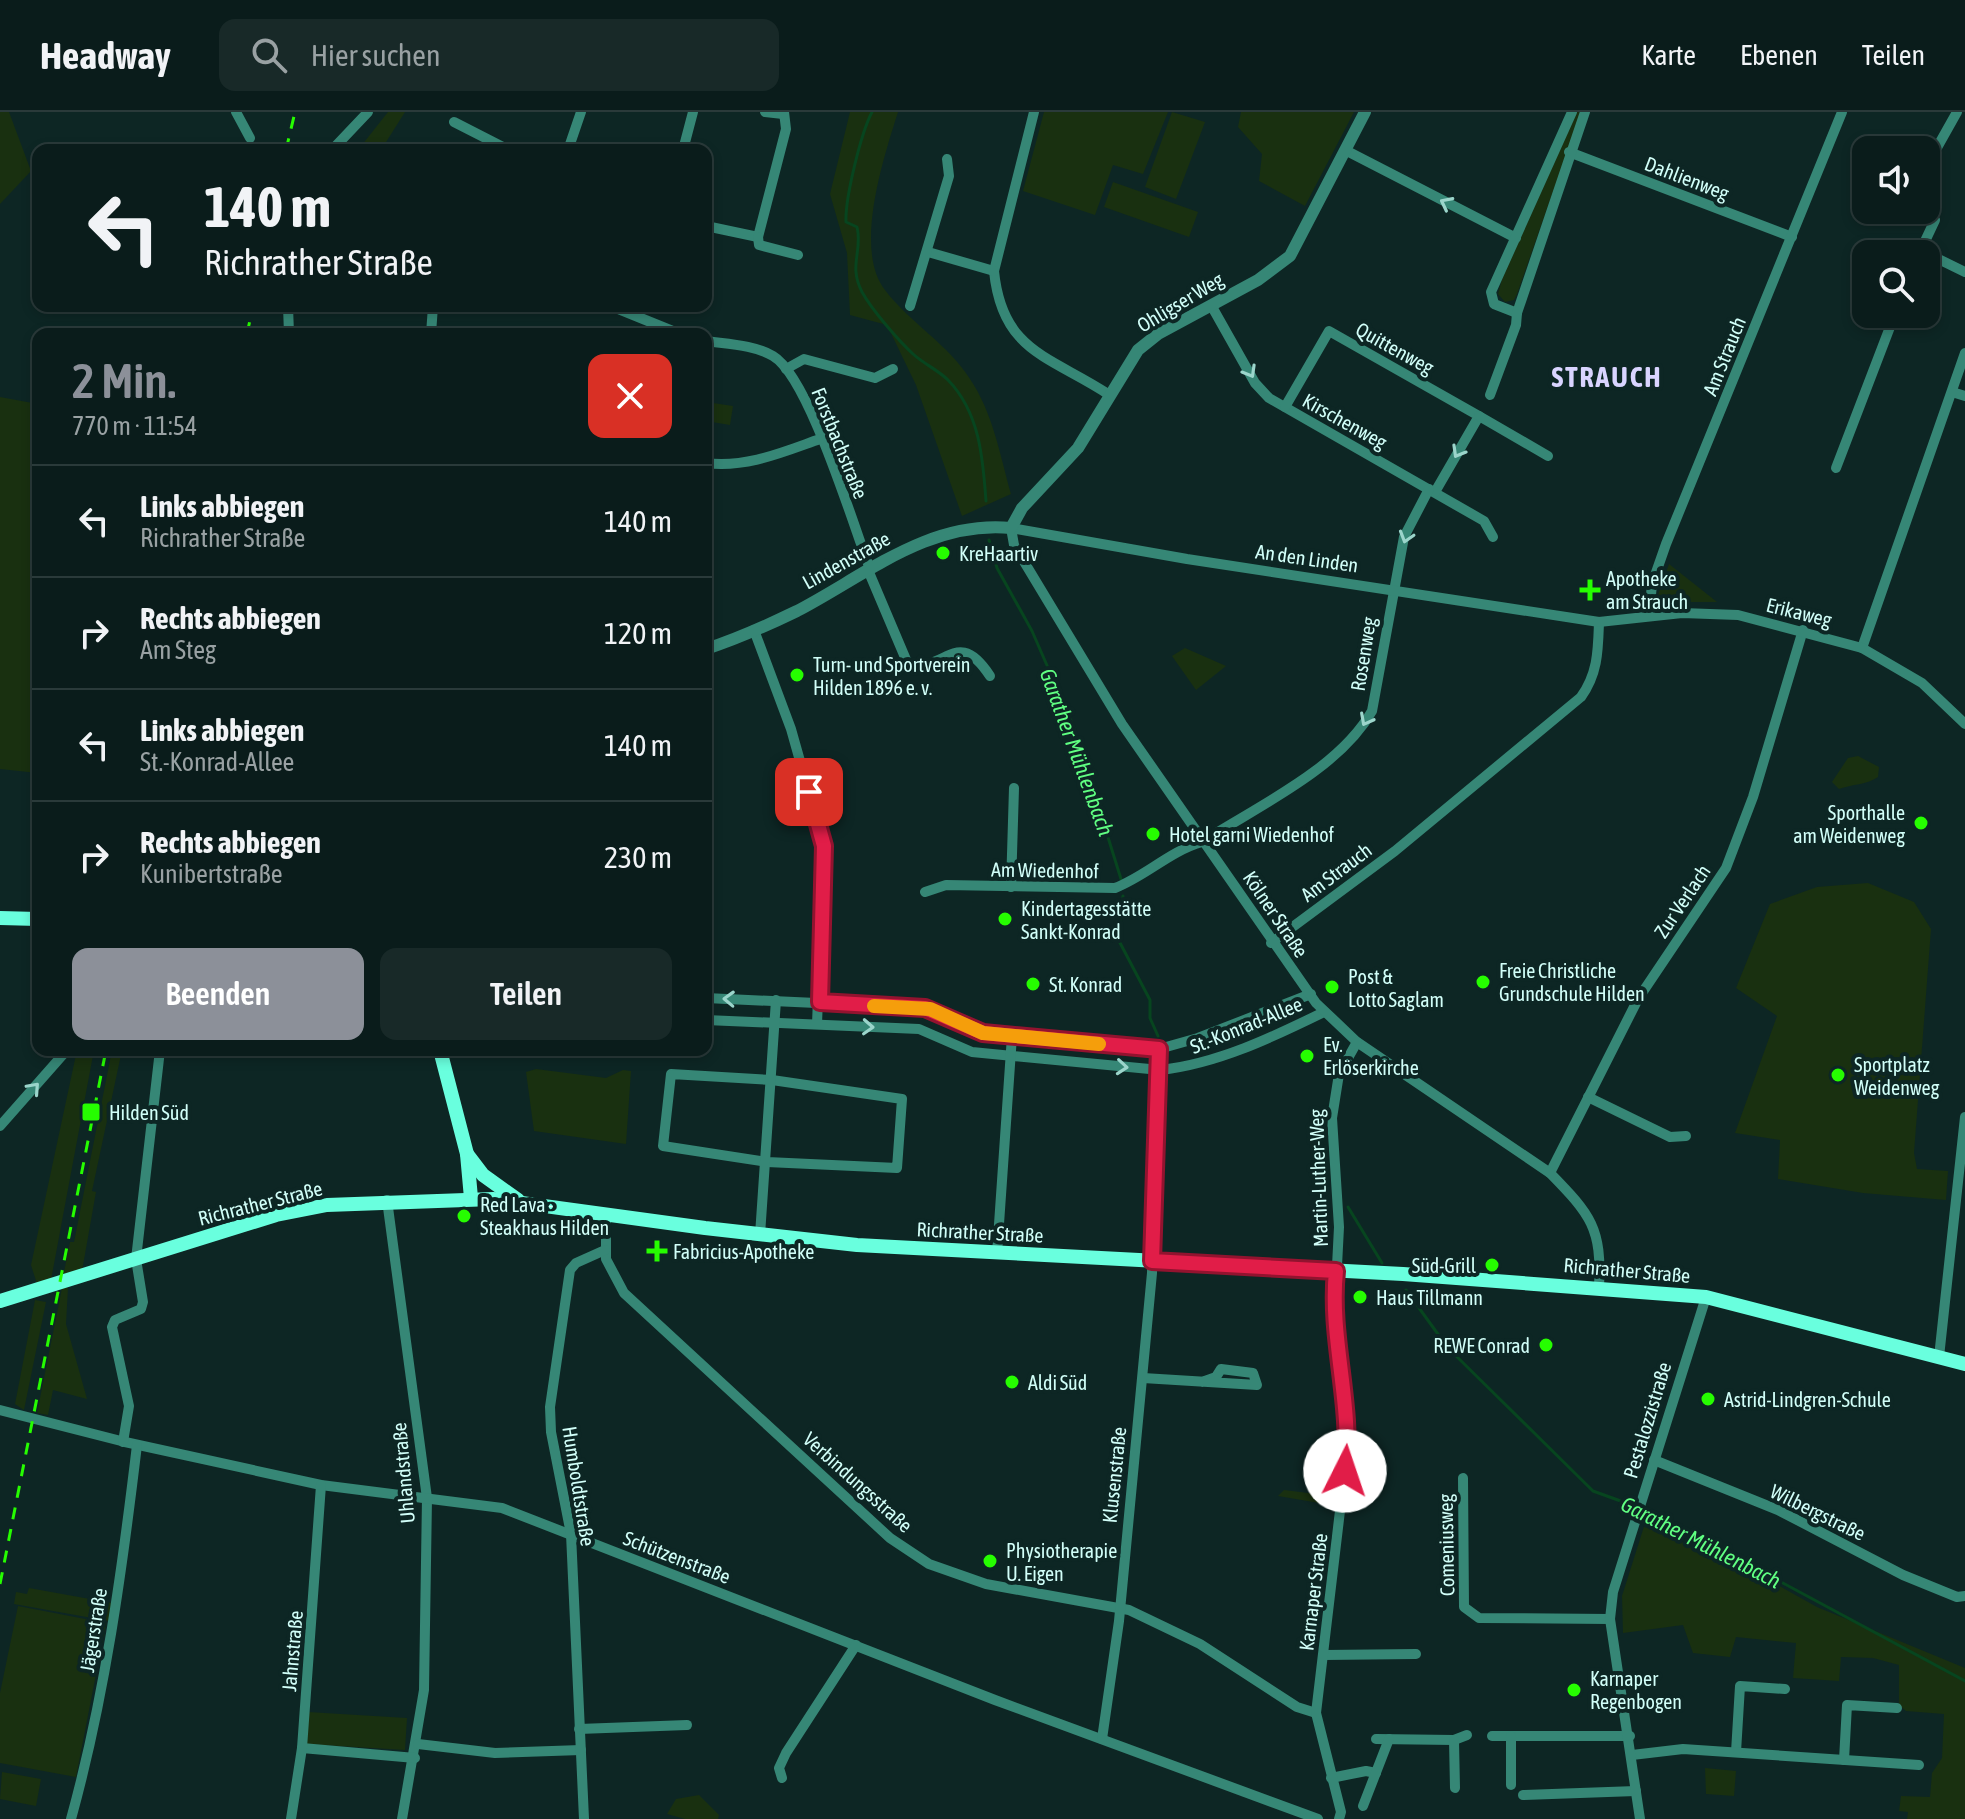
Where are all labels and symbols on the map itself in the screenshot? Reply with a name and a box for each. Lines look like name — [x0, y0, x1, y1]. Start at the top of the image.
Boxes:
street label: Dahlienweg — [1642, 151, 1733, 205]
one-way arrow — [1440, 197, 1455, 213]
street label: Ohligser Weg — [1133, 267, 1228, 337]
street label: Am Strauch — [1698, 313, 1750, 399]
street label: Quittenweg — [1352, 317, 1438, 379]
district label: STRAUCH — [1551, 361, 1663, 393]
one-way arrow — [1240, 364, 1256, 378]
street label: Forstbachstraße — [807, 384, 873, 502]
street label: Kirschenweg — [1299, 388, 1391, 454]
one-way arrow — [1452, 443, 1468, 458]
street label: Lindenstraße — [798, 527, 894, 593]
one-way arrow — [1399, 530, 1415, 543]
street label: An den Linden — [1254, 539, 1360, 577]
place label: KreHaartiv — [959, 542, 1038, 565]
marker: KreHaartiv — [934, 544, 952, 562]
place label: Apotheke am Strauch — [1606, 567, 1688, 613]
marker: Apotheke am Strauch — [1581, 581, 1599, 599]
street label: Erikaweg — [1764, 593, 1834, 631]
street label: Rosenweg — [1346, 615, 1380, 693]
place label: Turn- und Sportverein Hilden 1896 e. v. — [813, 653, 971, 699]
water label: Garather Mühlenbach — [1035, 665, 1119, 839]
marker: Turn- und Sportverein Hilden 1896 e. v. — [788, 666, 806, 684]
one-way arrow — [1361, 711, 1376, 726]
pin — [775, 758, 843, 826]
place label: Sporthalle am Weidenweg — [1793, 801, 1905, 847]
marker: Sporthalle am Weidenweg — [1912, 814, 1930, 832]
place label: Hotel garni Wiedenhof — [1169, 823, 1335, 846]
marker: Hotel garni Wiedenhof — [1144, 825, 1162, 843]
street label: Am Strauch — [1296, 838, 1376, 906]
street label: Am Wiedenhof — [991, 858, 1100, 882]
street label: Zur Verlach — [1649, 860, 1715, 942]
street label: Kölner Straße — [1239, 867, 1313, 961]
place label: Kindertagesstätte Sankt-Konrad — [1021, 897, 1151, 943]
marker: Kindertagesstätte Sankt-Konrad — [996, 910, 1014, 928]
place label: Freie Christliche Grundschule Hilden — [1499, 959, 1645, 1005]
place label: Post & Lotto Saglam — [1348, 965, 1444, 1011]
place label: St. Konrad — [1049, 973, 1122, 996]
marker: Freie Christliche Grundschule Hilden — [1474, 973, 1492, 991]
marker: St. Konrad — [1024, 975, 1042, 993]
marker: Post & Lotto Saglam — [1323, 978, 1341, 996]
one-way arrow — [722, 990, 735, 1007]
street label: St.-Konrad-Allee — [1187, 992, 1305, 1058]
one-way arrow — [862, 1018, 875, 1035]
place label: Ev. Erlöserkirche — [1323, 1033, 1419, 1079]
marker: Ev. Erlöserkirche — [1298, 1047, 1316, 1065]
place label: Sportplatz Weidenweg — [1854, 1053, 1940, 1099]
one-way arrow — [1116, 1058, 1129, 1075]
marker: Sportplatz Weidenweg — [1829, 1066, 1847, 1084]
one-way arrow — [24, 1083, 39, 1097]
marker: Hilden Süd — [80, 1101, 102, 1123]
place label: Hilden Süd — [109, 1101, 189, 1124]
street label: Martin-Luther-Weg — [1304, 1108, 1332, 1247]
street label: Richrather Straße — [196, 1176, 324, 1230]
place label: Red Lava - Steakhaus Hilden — [480, 1193, 609, 1239]
marker: Red Lava - Steakhaus Hilden — [455, 1207, 473, 1225]
street label: Richrather Straße — [916, 1217, 1044, 1247]
place label: Fabricius-Apotheke — [673, 1240, 814, 1263]
marker: Fabricius-Apotheke — [648, 1242, 666, 1260]
street label: Richrather Straße — [1563, 1253, 1691, 1287]
place label: Süd-Grill — [1412, 1254, 1477, 1277]
marker: Süd-Grill — [1483, 1256, 1501, 1274]
place label: Haus Tillmann — [1376, 1286, 1483, 1309]
marker: Haus Tillmann — [1351, 1288, 1369, 1306]
place label: REWE Conrad — [1433, 1334, 1530, 1357]
marker: REWE Conrad — [1537, 1336, 1555, 1354]
street label: Pestalozzistraße — [1618, 1359, 1676, 1481]
place label: Aldi Süd — [1028, 1371, 1087, 1394]
marker: Aldi Süd — [1003, 1373, 1021, 1391]
place label: Astrid-Lindgren-Schule — [1724, 1388, 1891, 1411]
marker: Astrid-Lindgren-Schule — [1699, 1390, 1717, 1408]
street label: Uhlandstraße — [387, 1421, 419, 1525]
street label: Humboldtstraße — [558, 1424, 600, 1548]
street label: Klusenstraße — [1098, 1426, 1130, 1524]
street label: Verbindungsstraße — [799, 1427, 917, 1537]
position arrow — [1303, 1429, 1387, 1513]
street label: Wilbergstraße — [1767, 1479, 1869, 1545]
water label: Garather Mühlenbach — [1617, 1490, 1786, 1594]
street label: Comeniusweg — [1434, 1493, 1458, 1596]
street label: Schützenstraße — [620, 1526, 734, 1588]
street label: Karnaper Straße — [1294, 1532, 1332, 1652]
place label: Physiotherapie U. Eigen — [1006, 1539, 1117, 1585]
marker: Physiotherapie U. Eigen — [981, 1552, 999, 1570]
street label: Jägerstraße — [75, 1586, 111, 1674]
street label: Jahnstraße — [277, 1610, 307, 1692]
place label: Karnaper Regenbogen — [1590, 1667, 1682, 1713]
marker: Karnaper Regenbogen — [1565, 1681, 1583, 1699]

